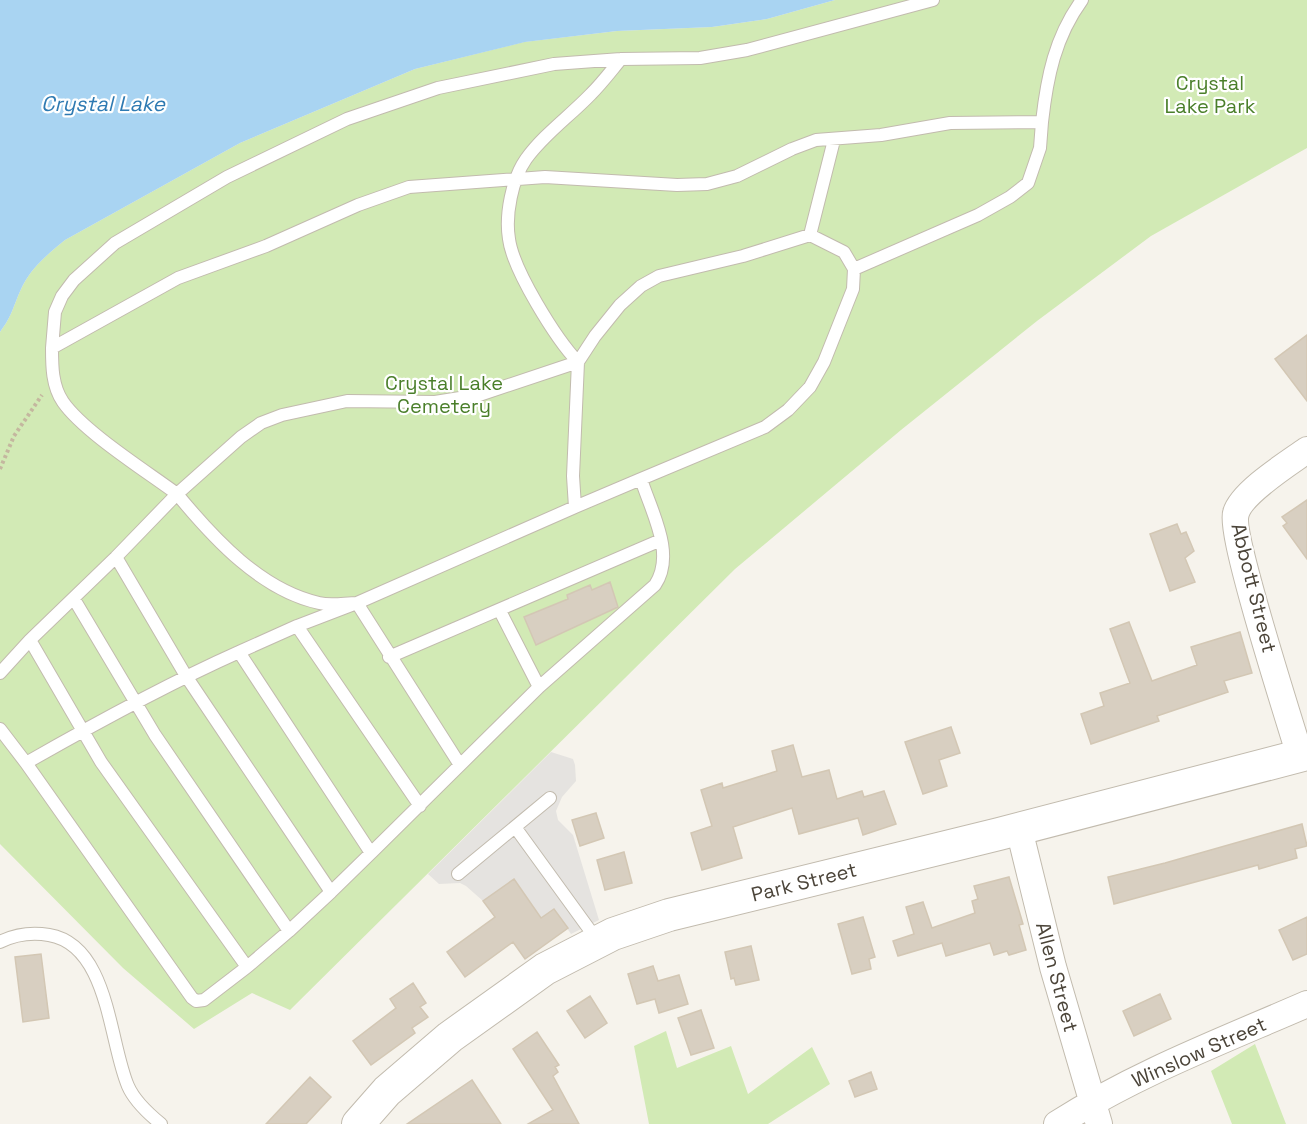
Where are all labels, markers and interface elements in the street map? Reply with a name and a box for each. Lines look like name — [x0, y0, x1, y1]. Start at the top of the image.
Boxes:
park label: Crystal Lake Park — [1164, 70, 1256, 119]
water label: Crystal Lake — [41, 90, 167, 117]
park label: Crystal Lake Cemetery — [385, 370, 503, 419]
street label: Abbott Street — [1225, 521, 1283, 655]
street label: Park Street — [749, 856, 859, 908]
street label: Allen Street — [1030, 919, 1084, 1035]
street label: Winslow Street — [1128, 1011, 1270, 1093]

